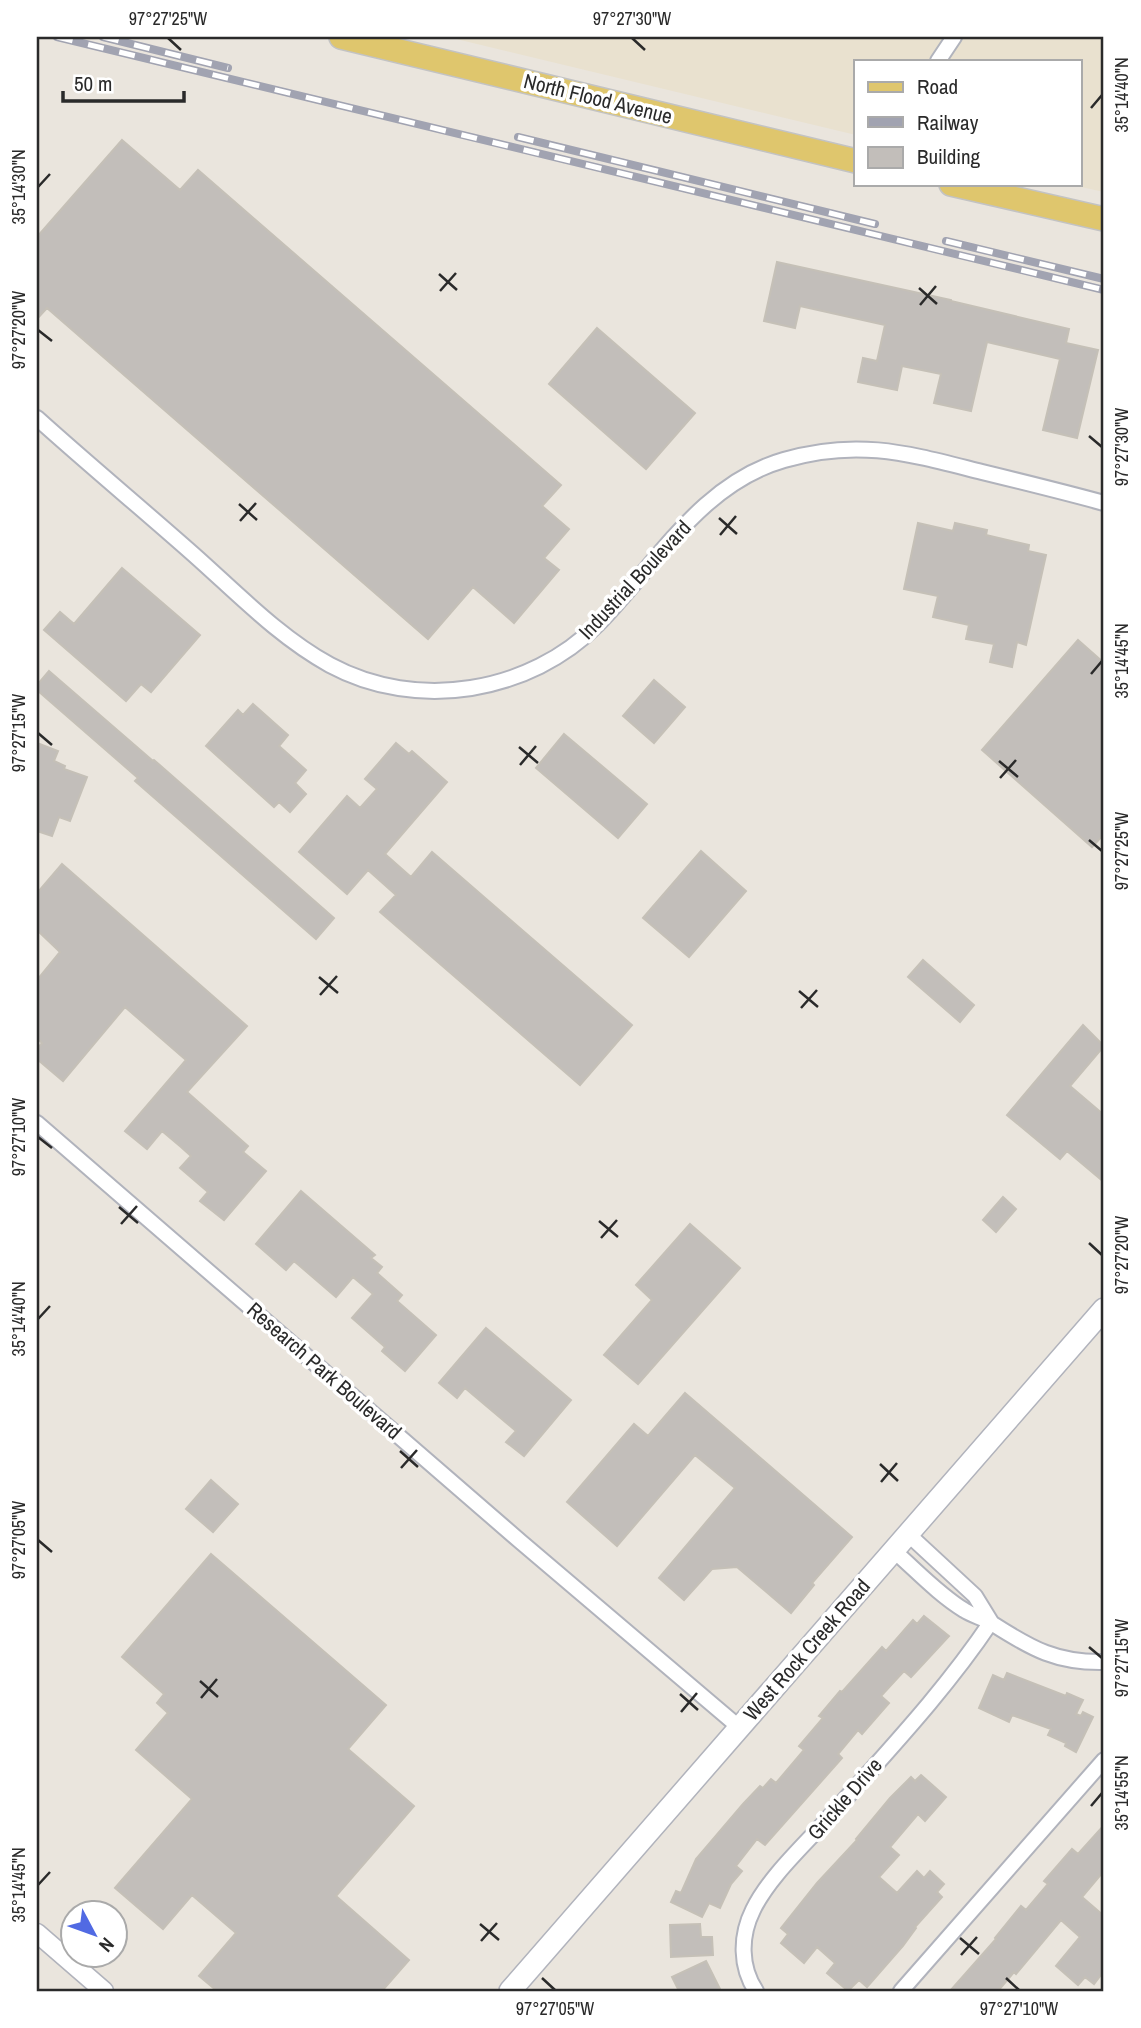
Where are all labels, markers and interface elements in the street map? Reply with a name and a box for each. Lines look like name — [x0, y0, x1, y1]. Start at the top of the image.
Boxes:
text: 97°27'25"W — [129, 6, 207, 31]
text: 97°27'30"W — [593, 6, 671, 31]
text: 35°14'40"N — [1109, 57, 1134, 133]
scale bar — [63, 60, 184, 104]
legend — [854, 60, 1082, 186]
street label: North Flood Avenue — [521, 66, 675, 131]
text: 50 m — [74, 69, 112, 98]
text: Road — [917, 72, 958, 101]
text: Railway — [917, 108, 979, 137]
text: Building — [917, 142, 981, 171]
text: 35°14'30"N — [6, 149, 31, 225]
text: 97°27'20"W — [6, 291, 31, 369]
text: 97°27'30"W — [1109, 408, 1134, 486]
street label: Industrial Boulevard — [572, 514, 697, 646]
text: 35°14'45"N — [1109, 623, 1134, 699]
text: 97°27'15"W — [6, 694, 31, 772]
text: 97°27'25"W — [1109, 812, 1134, 890]
text: 97°27'10"W — [6, 1098, 31, 1176]
text: 97°27'20"W — [1109, 1216, 1134, 1294]
text: 35°14'40"N — [6, 1281, 31, 1357]
street label: Research Park Boulevard — [241, 1295, 408, 1446]
text: 97°27'05"W — [6, 1501, 31, 1579]
street label: West Rock Creek Road — [737, 1572, 876, 1727]
text: 97°27'15"W — [1109, 1619, 1134, 1697]
street label: Grickle Drive — [801, 1751, 889, 1846]
text: 35°14'55"N — [1109, 1755, 1134, 1831]
text: 35°14'45"N — [6, 1847, 31, 1923]
north arrow — [60, 1898, 130, 1968]
text: N — [93, 1932, 120, 1958]
text: 97°27'05"W — [516, 1996, 594, 2021]
text: 97°27'10"W — [980, 1996, 1058, 2021]

